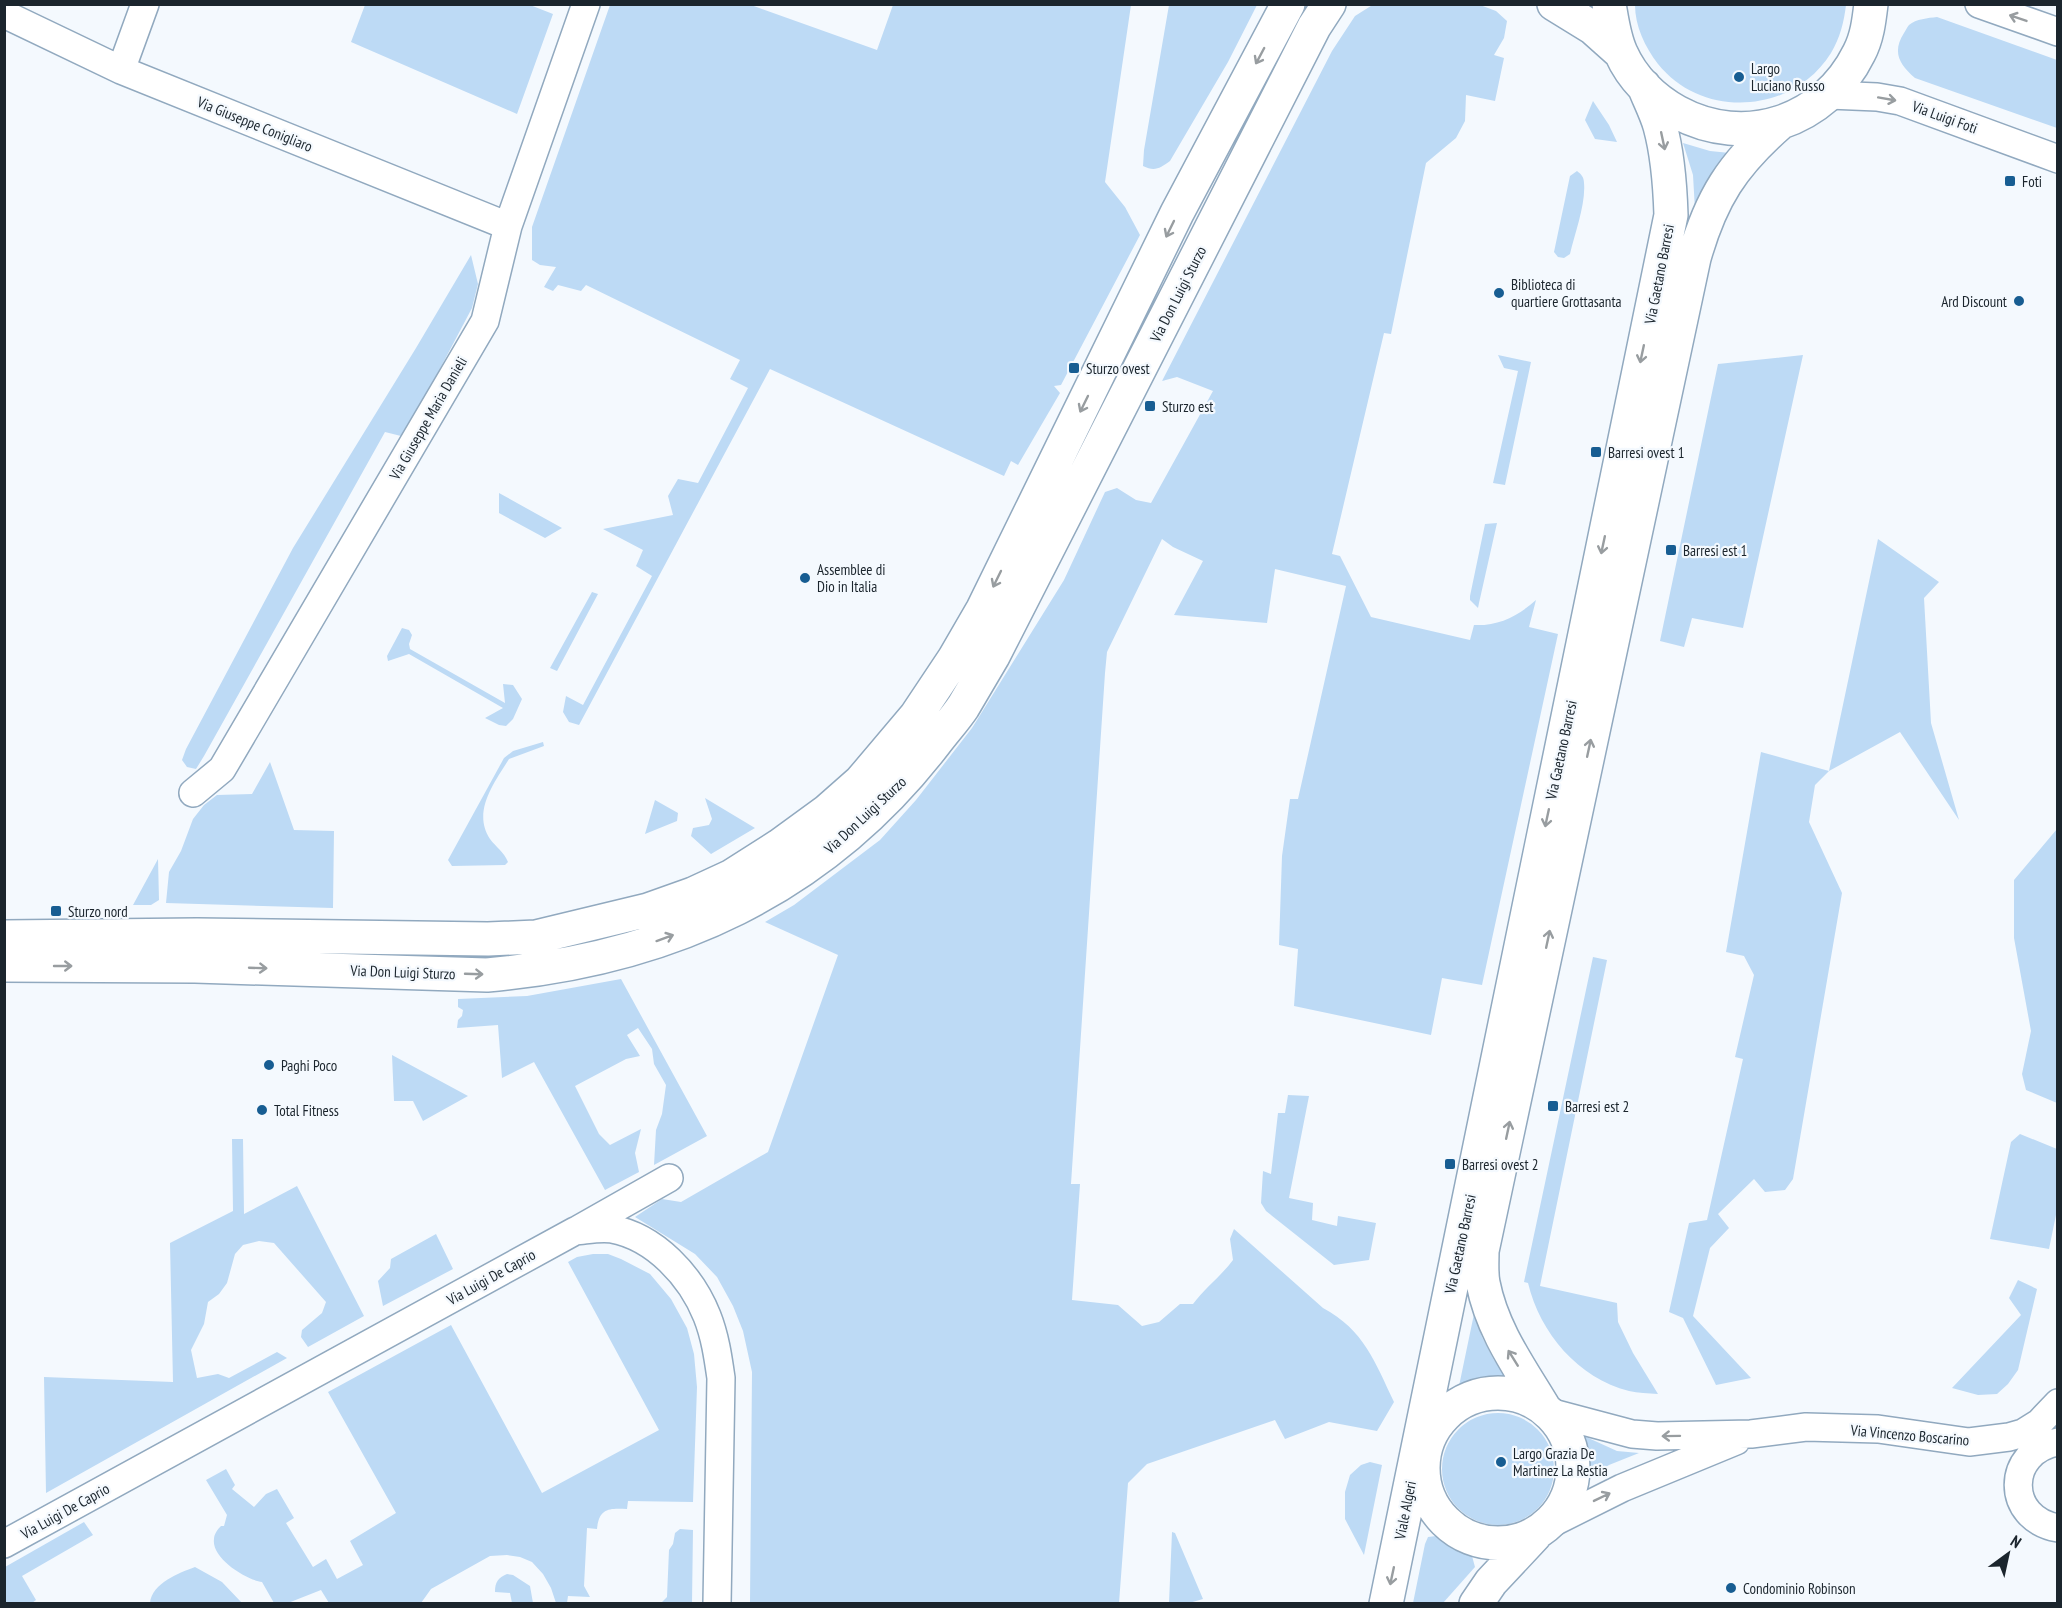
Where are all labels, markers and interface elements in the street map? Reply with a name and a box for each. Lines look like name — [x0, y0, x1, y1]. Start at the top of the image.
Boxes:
one-way arrow — [2009, 12, 2028, 23]
one-way arrow — [1254, 47, 1266, 64]
place label: Largo Luciano Russo — [1751, 59, 1825, 95]
marker: Largo Luciano Russo — [1732, 70, 1746, 84]
street label: Via Giuseppe Conigliaro — [194, 92, 315, 156]
one-way arrow — [1877, 93, 1897, 104]
street label: Via Luigi Foti — [1909, 96, 1980, 138]
one-way arrow — [1658, 132, 1670, 151]
place label: Foti — [2022, 172, 2042, 191]
marker: Foti — [2003, 174, 2017, 188]
one-way arrow — [1163, 219, 1175, 237]
street label: Via Gaetano Barresi — [1640, 223, 1678, 326]
street label: Via Don Luigi Sturzo — [1145, 243, 1210, 346]
place label: Biblioteca di quartiere Grottasanta — [1511, 275, 1622, 311]
marker: Biblioteca di quartiere Grottasanta — [1492, 286, 1506, 300]
place label: Ard Discount — [1941, 292, 2007, 311]
marker: Ard Discount — [2012, 294, 2026, 308]
one-way arrow — [1636, 344, 1648, 363]
street label: Via Giuseppe Maria Danieli — [385, 353, 471, 484]
place label: Sturzo ovest — [1086, 359, 1150, 378]
marker: Sturzo ovest — [1067, 361, 1081, 375]
one-way arrow — [1077, 394, 1089, 412]
place label: Sturzo est — [1162, 397, 1213, 416]
marker: Sturzo est — [1143, 399, 1157, 413]
place label: Barresi ovest 1 — [1608, 443, 1684, 462]
marker: Barresi ovest 1 — [1589, 445, 1603, 459]
one-way arrow — [1597, 534, 1608, 554]
place label: Barresi est 1 — [1683, 541, 1747, 560]
marker: Barresi est 1 — [1664, 543, 1678, 557]
place label: Assemblee di Dio in Italia — [817, 560, 885, 596]
one-way arrow — [991, 569, 1003, 587]
marker: Assemblee di Dio in Italia — [798, 571, 812, 585]
street label: Via Gaetano Barresi — [1541, 699, 1581, 802]
one-way arrow — [1584, 739, 1595, 759]
street label: Via Don Luigi Sturzo — [819, 772, 910, 858]
one-way arrow — [1541, 808, 1552, 827]
place label: Sturzo nord — [68, 902, 128, 921]
marker: Sturzo nord — [49, 904, 63, 918]
one-way arrow — [1543, 930, 1555, 949]
one-way arrow — [655, 932, 673, 943]
one-way arrow — [52, 960, 72, 972]
street label: Via Don Luigi Sturzo — [349, 961, 456, 983]
one-way arrow — [247, 962, 267, 974]
one-way arrow — [463, 968, 483, 980]
place label: Paghi Poco — [281, 1056, 337, 1075]
marker: Paghi Poco — [262, 1058, 276, 1072]
place label: Barresi est 2 — [1565, 1097, 1629, 1116]
marker: Barresi est 2 — [1546, 1099, 1560, 1113]
place label: Total Fitness — [274, 1101, 339, 1120]
marker: Total Fitness — [255, 1103, 269, 1117]
one-way arrow — [1502, 1120, 1514, 1139]
place label: Barresi ovest 2 — [1462, 1155, 1538, 1174]
marker: Barresi ovest 2 — [1443, 1157, 1457, 1171]
street label: Via Gaetano Barresi — [1440, 1193, 1480, 1296]
street label: Via Luigi De Caprio — [442, 1245, 539, 1310]
one-way arrow — [1507, 1350, 1519, 1367]
street label: Via Vincenzo Boscarino — [1849, 1420, 1970, 1450]
one-way arrow — [1662, 1430, 1682, 1441]
place label: Largo Grazia De Martinez La Restia — [1513, 1444, 1608, 1480]
marker: Largo Grazia De Martinez La Restia — [1494, 1455, 1508, 1469]
street label: Via Luigi De Caprio — [16, 1479, 113, 1544]
street label: Viale Algeri — [1390, 1479, 1420, 1542]
one-way arrow — [1593, 1491, 1611, 1503]
north arrow — [1978, 1524, 2038, 1584]
text: N — [2007, 1531, 2025, 1552]
one-way arrow — [1385, 1566, 1397, 1585]
place label: Condominio Robinson — [1743, 1579, 1856, 1598]
marker: Condominio Robinson — [1724, 1581, 1738, 1595]

